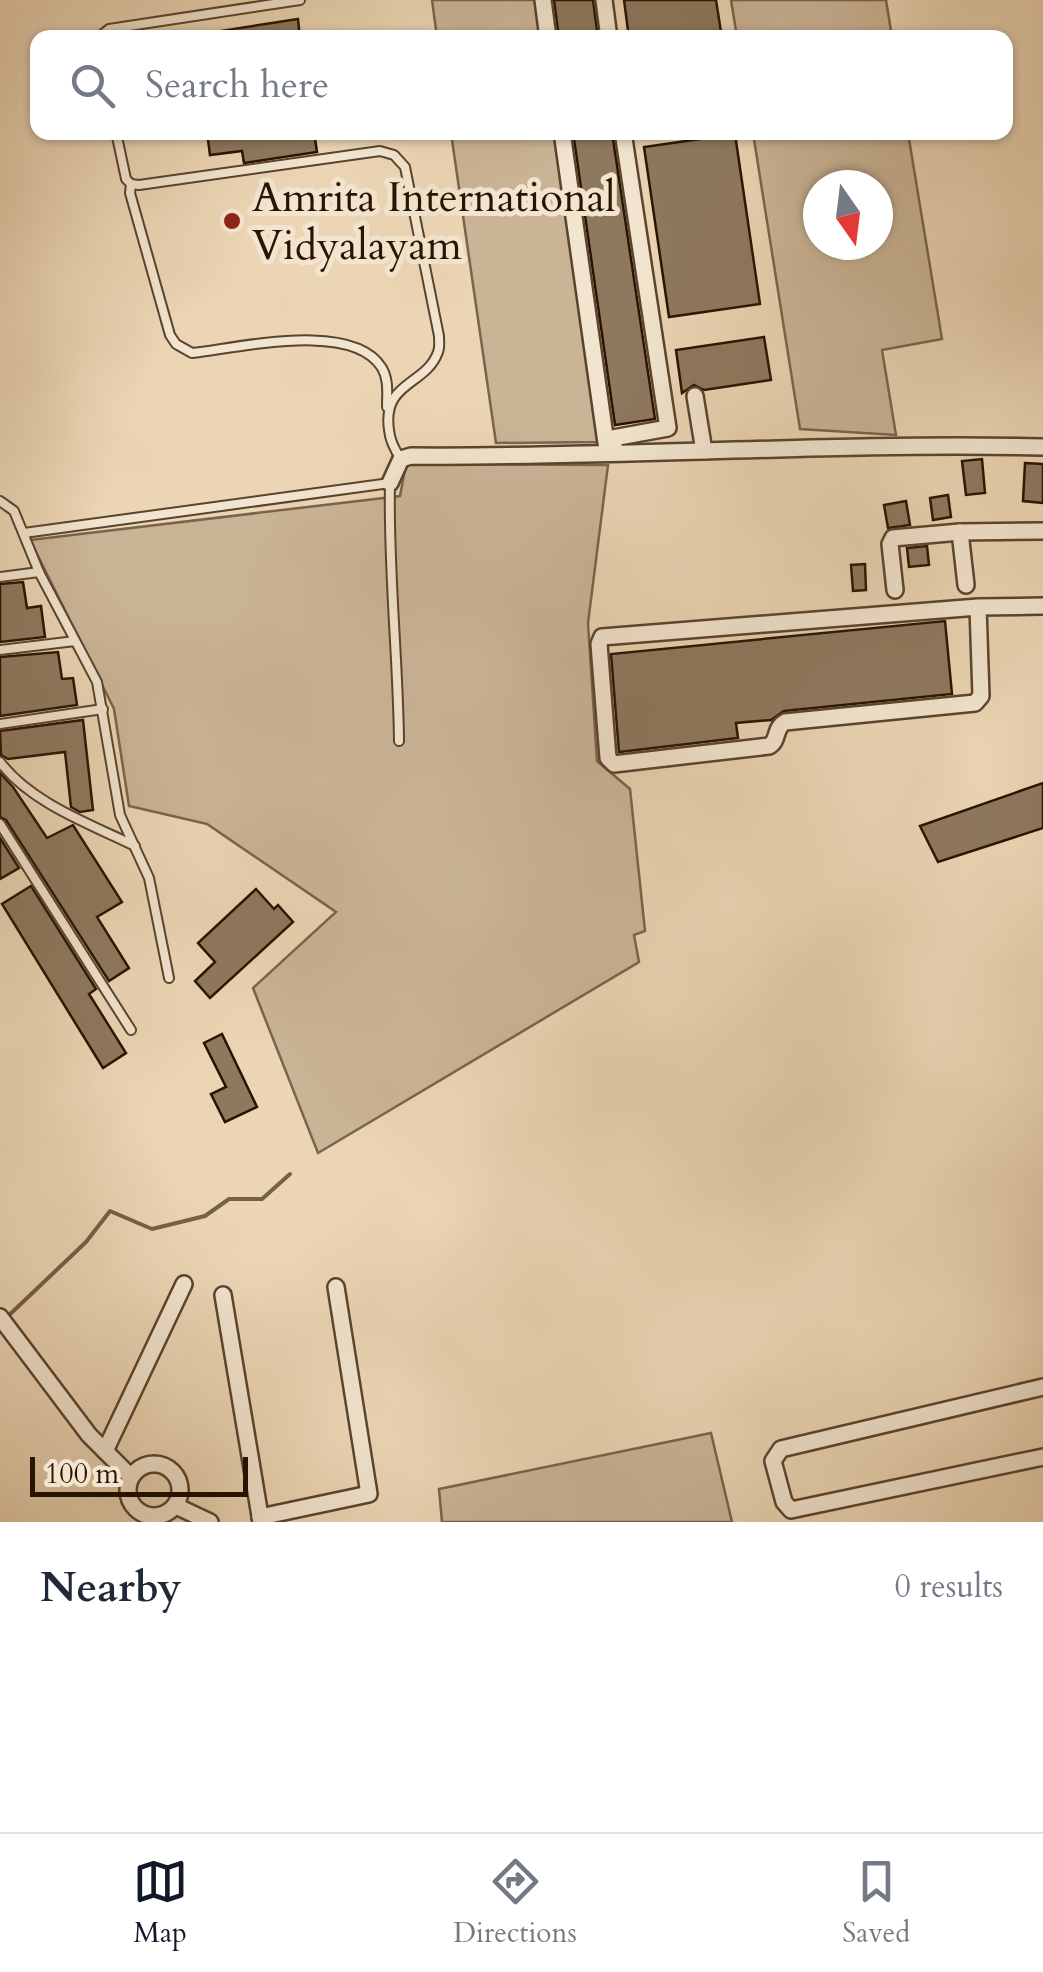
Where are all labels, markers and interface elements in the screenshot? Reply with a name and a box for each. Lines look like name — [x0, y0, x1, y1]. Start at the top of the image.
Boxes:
search box — [30, 30, 1013, 140]
icon: search — [65, 58, 120, 113]
text: Search here — [145, 59, 329, 111]
place label: Amrita International Vidyalayam — [252, 169, 616, 274]
north arrow — [803, 170, 893, 260]
marker: Amrita International Vidyalayam — [221, 210, 243, 232]
scale bar — [30, 1452, 248, 1496]
text: 100 m — [45, 1455, 119, 1493]
text: Nearby — [40, 1559, 182, 1616]
text: 0 results — [895, 1565, 1003, 1609]
tab: Map — [133, 1854, 188, 1952]
tab: Directions — [453, 1854, 577, 1952]
tab: Saved — [842, 1854, 910, 1952]

